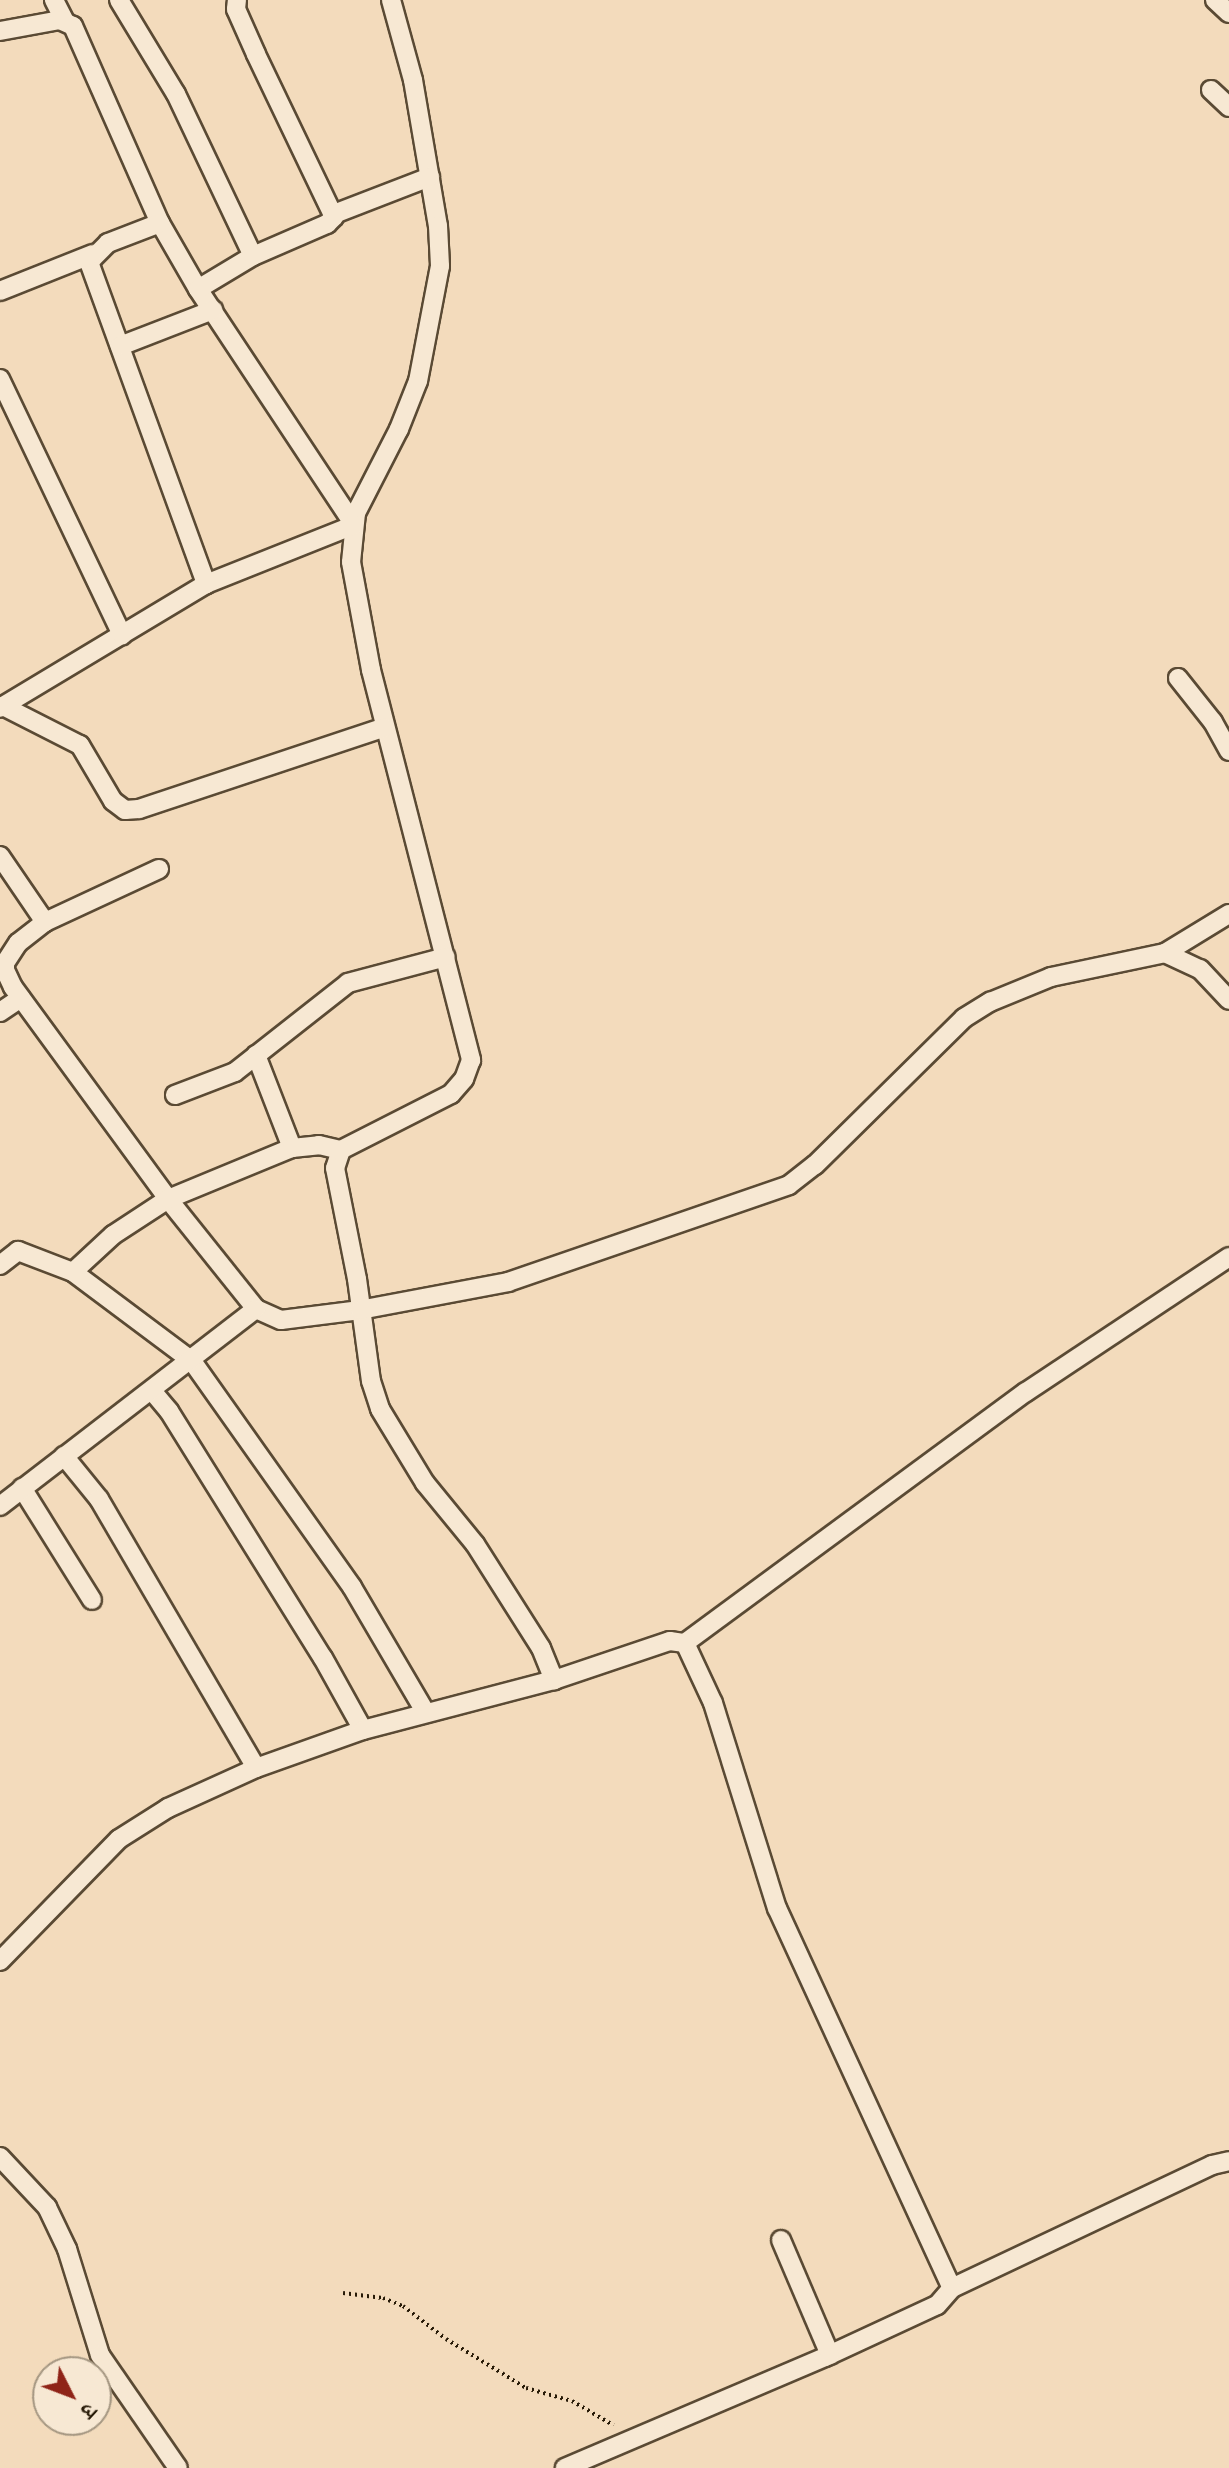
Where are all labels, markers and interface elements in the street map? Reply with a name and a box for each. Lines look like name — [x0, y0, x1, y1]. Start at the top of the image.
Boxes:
north arrow — [32, 2356, 112, 2436]
text: उ — [73, 2397, 103, 2425]

